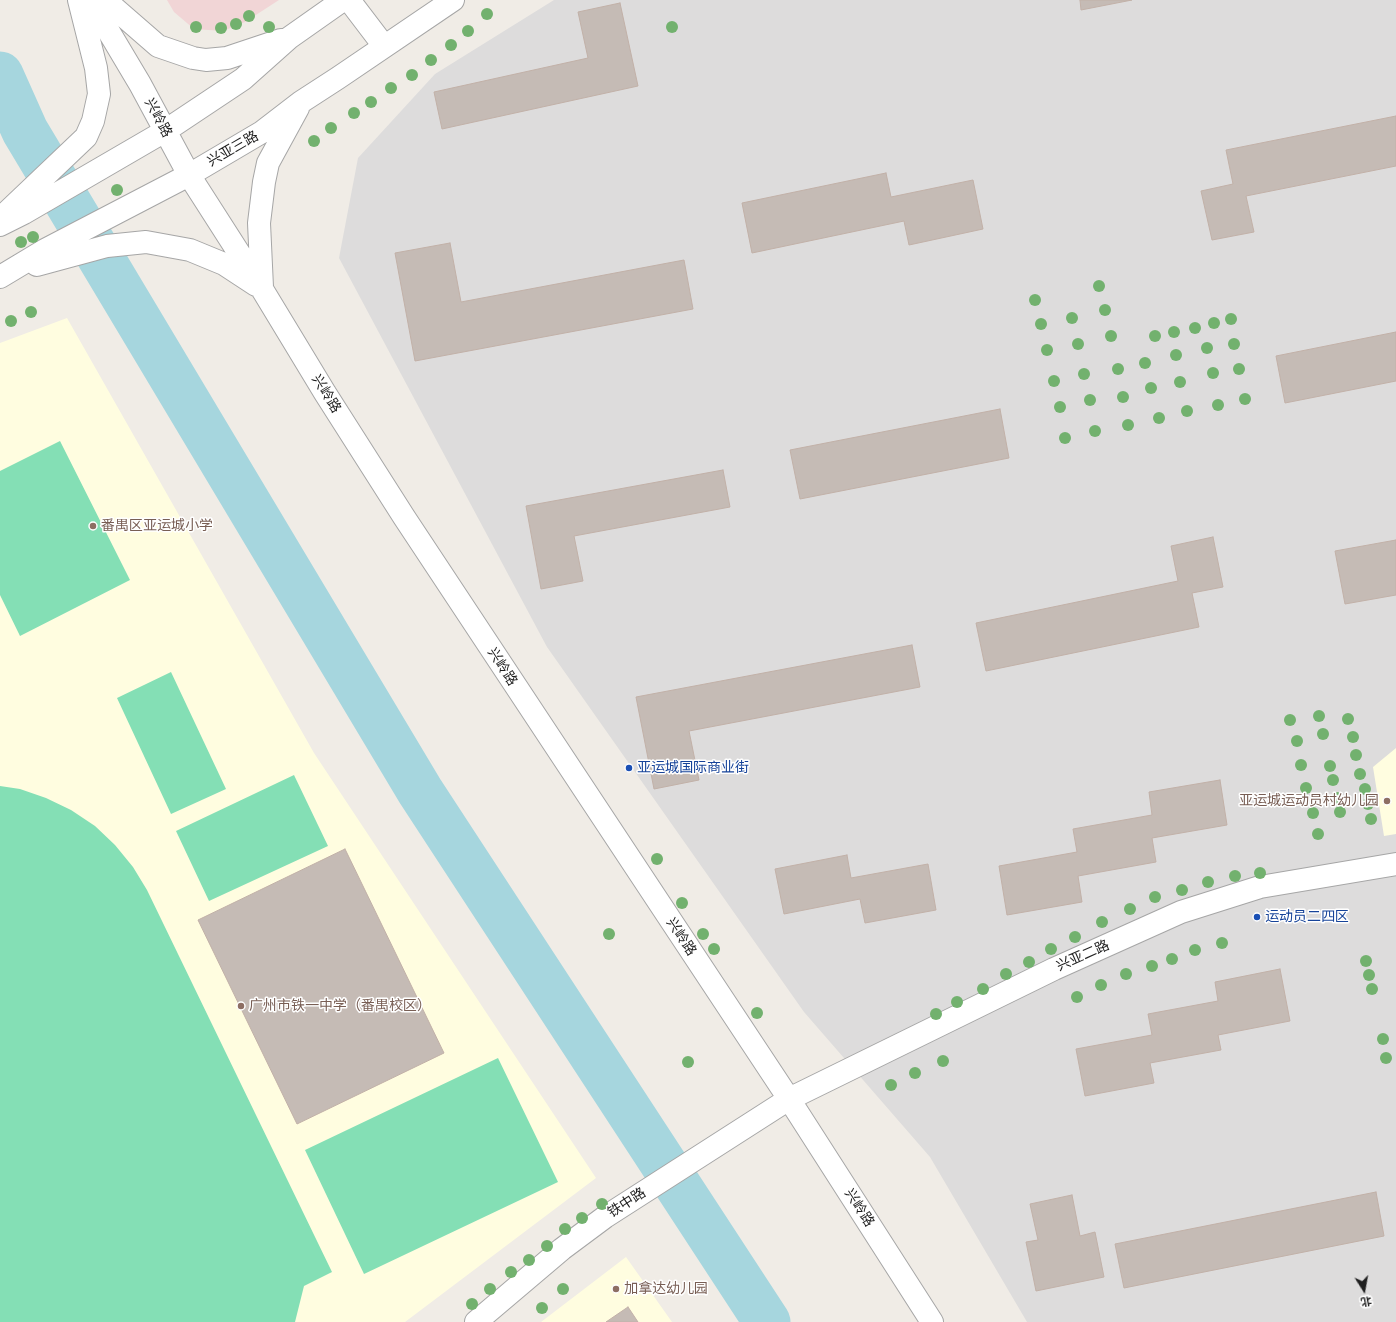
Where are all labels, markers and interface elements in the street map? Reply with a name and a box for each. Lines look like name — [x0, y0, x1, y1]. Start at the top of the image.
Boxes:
street label: 兴岭路 — [141, 96, 175, 140]
street label: 兴亚三路 — [205, 128, 261, 170]
street label: 兴岭路 — [308, 372, 344, 416]
place label: 番禺区亚运城小学 — [101, 518, 213, 534]
marker: 番禺区亚运城小学 — [88, 521, 98, 531]
street label: 兴岭路 — [484, 645, 520, 689]
place label: 亚运城国际商业街 — [637, 760, 749, 776]
marker: 亚运城国际商业街 — [624, 763, 634, 773]
place label: 亚运城运动员村幼儿园 — [1239, 793, 1379, 809]
marker: 亚运城运动员村幼儿园 — [1382, 796, 1392, 806]
place label: 运动员二四区 — [1265, 909, 1349, 925]
marker: 运动员二四区 — [1252, 912, 1262, 922]
street label: 兴岭路 — [662, 915, 700, 959]
street label: 兴亚二路 — [1054, 937, 1112, 975]
place label: 广州市铁一中学（番禺校区） — [249, 998, 431, 1014]
marker: 广州市铁一中学（番禺校区） — [236, 1001, 246, 1011]
street label: 铁中路 — [605, 1185, 649, 1221]
street label: 兴岭路 — [841, 1186, 877, 1230]
north arrow — [1344, 1270, 1384, 1310]
place label: 加拿达幼儿园 — [624, 1281, 708, 1297]
marker: 加拿达幼儿园 — [611, 1284, 621, 1294]
text: 北 — [1360, 1294, 1373, 1310]

